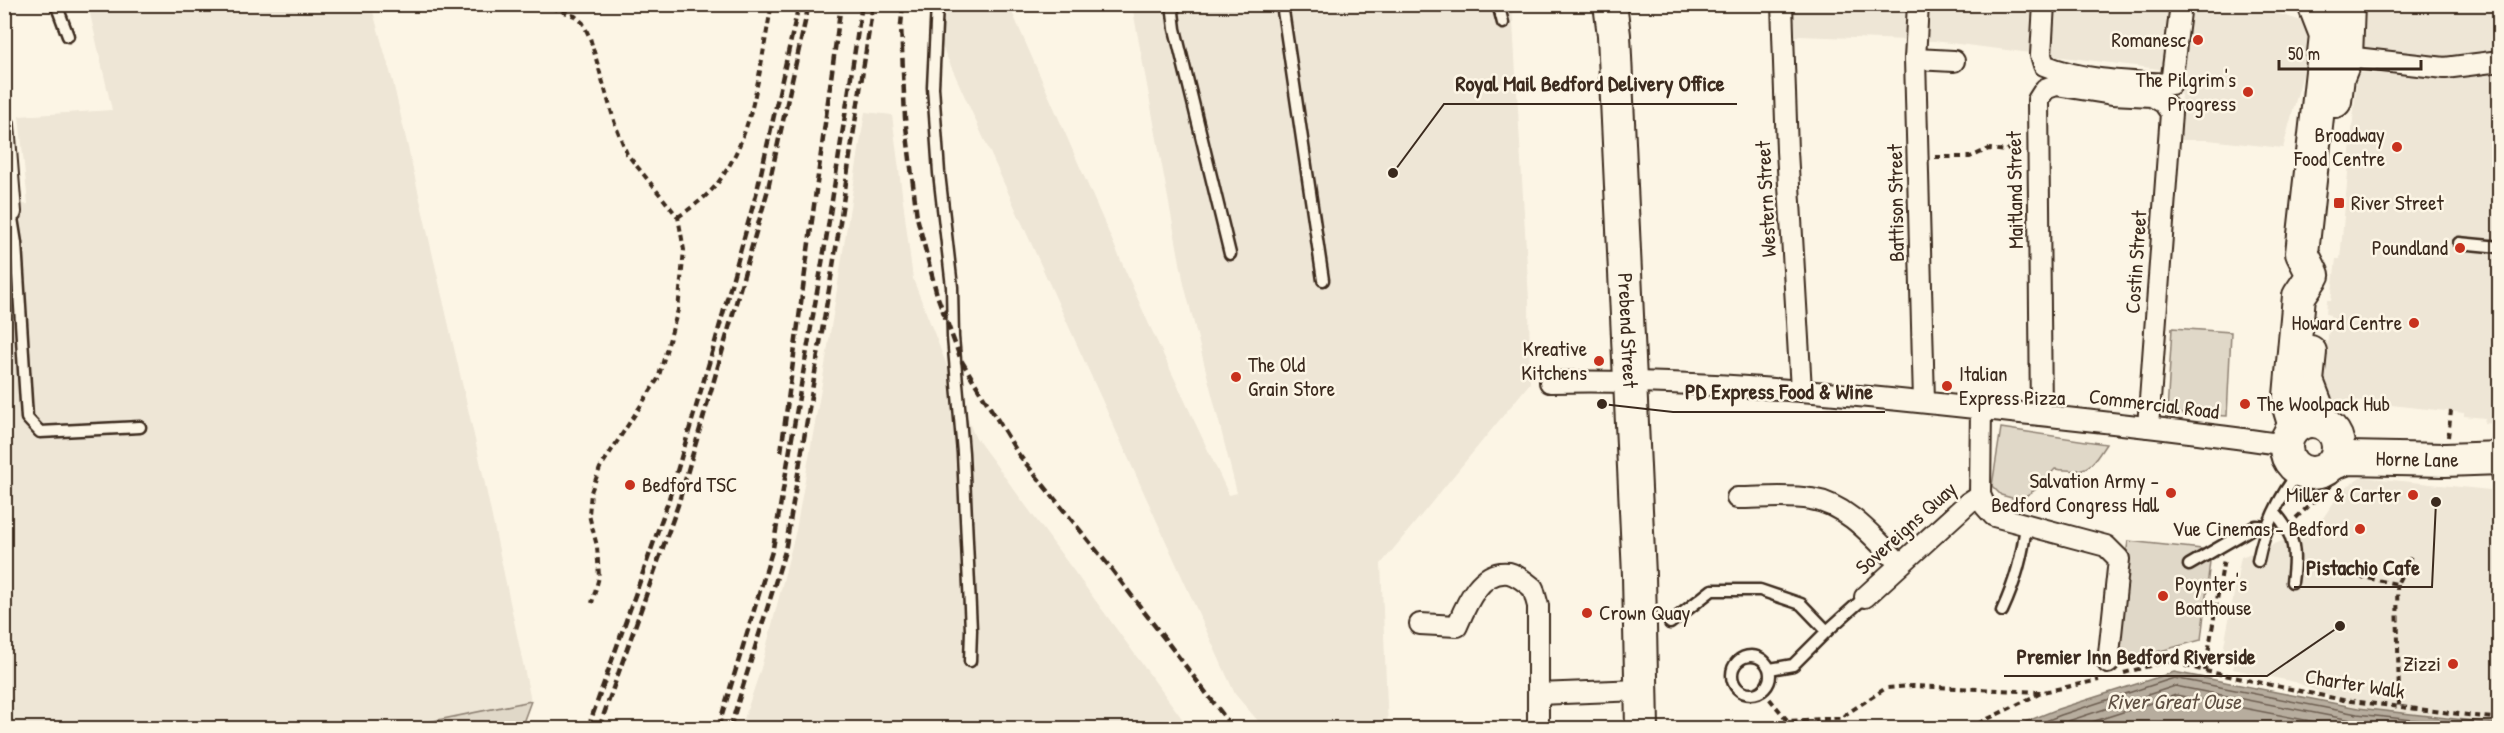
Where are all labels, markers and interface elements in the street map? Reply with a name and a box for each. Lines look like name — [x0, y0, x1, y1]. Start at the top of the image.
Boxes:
place label: Romanesc — [2111, 25, 2187, 54]
marker: Romanesc — [2191, 33, 2205, 47]
scale bar — [2279, 33, 2422, 71]
text: 50 m — [2288, 41, 2320, 66]
callout: Royal Mail Bedford Delivery Office — [1444, 64, 1737, 104]
place label: The Pilgrim's Progress — [2136, 65, 2236, 118]
text: Royal Mail Bedford Delivery Office — [1456, 68, 1725, 99]
marker: The Pilgrim's Progress — [2241, 85, 2255, 99]
place label: Broadway Food Centre — [2293, 120, 2385, 173]
street label: Maitland Street — [1999, 130, 2030, 249]
street label: Western Street — [1748, 139, 1783, 258]
marker: Broadway Food Centre — [2390, 140, 2404, 154]
street label: Battison Street — [1880, 143, 1911, 262]
place label: River Street — [2351, 188, 2445, 217]
marker: River Street — [2332, 196, 2346, 210]
street label: Costin Street — [2117, 209, 2154, 314]
place label: Poundland — [2372, 233, 2448, 262]
marker: Poundland — [2453, 241, 2467, 255]
street label: Prebend Street — [1611, 272, 1645, 389]
place label: Howard Centre — [2292, 308, 2402, 337]
marker: Howard Centre — [2407, 316, 2421, 330]
place label: Kreative Kitchens — [1521, 334, 1587, 387]
place label: The Old Grain Store — [1248, 350, 1335, 403]
marker: Kreative Kitchens — [1592, 354, 1606, 368]
place label: Italian Express Pizza — [1959, 359, 2065, 412]
marker: The Old Grain Store — [1229, 370, 1243, 384]
callout: PD Express Food & Wine — [1673, 372, 1885, 412]
text: PD Express Food & Wine — [1685, 376, 1873, 407]
marker: Italian Express Pizza — [1940, 379, 1954, 393]
street label: Commercial Road — [2087, 381, 2221, 426]
place label: The Woolpack Hub — [2257, 389, 2390, 418]
marker: The Woolpack Hub — [2238, 397, 2252, 411]
street label: Horne Lane — [2375, 444, 2459, 474]
place label: Salvation Army - Bedford Congress Hall — [1991, 466, 2160, 519]
place label: Bedford TSC — [642, 470, 737, 499]
street label: Sovereigns Quay — [1849, 474, 1963, 581]
marker: Bedford TSC — [623, 478, 637, 492]
place label: Miller & Carter — [2286, 480, 2401, 509]
marker: Salvation Army - Bedford Congress Hall — [2164, 486, 2178, 500]
marker: Miller & Carter — [2406, 488, 2420, 502]
place label: Vue Cinemas - Bedford — [2172, 514, 2348, 543]
marker: Vue Cinemas - Bedford — [2353, 522, 2367, 536]
callout: Pistachio Cafe — [2294, 547, 2432, 587]
text: Pistachio Cafe — [2306, 552, 2420, 582]
place label: Poynter's Boathouse — [2175, 569, 2252, 622]
marker: Poynter's Boathouse — [2156, 589, 2170, 603]
place label: Crown Quay — [1599, 598, 1690, 627]
marker: Crown Quay — [1580, 606, 1594, 620]
callout: Premier Inn Bedford Riverside — [2004, 636, 2267, 676]
text: Premier Inn Bedford Riverside — [2016, 641, 2256, 671]
place label: Zizzi — [2403, 649, 2441, 678]
marker: Zizzi — [2446, 657, 2460, 671]
street label: Charter Walk — [2303, 661, 2407, 706]
water label: River Great Ouse — [2107, 686, 2242, 716]

